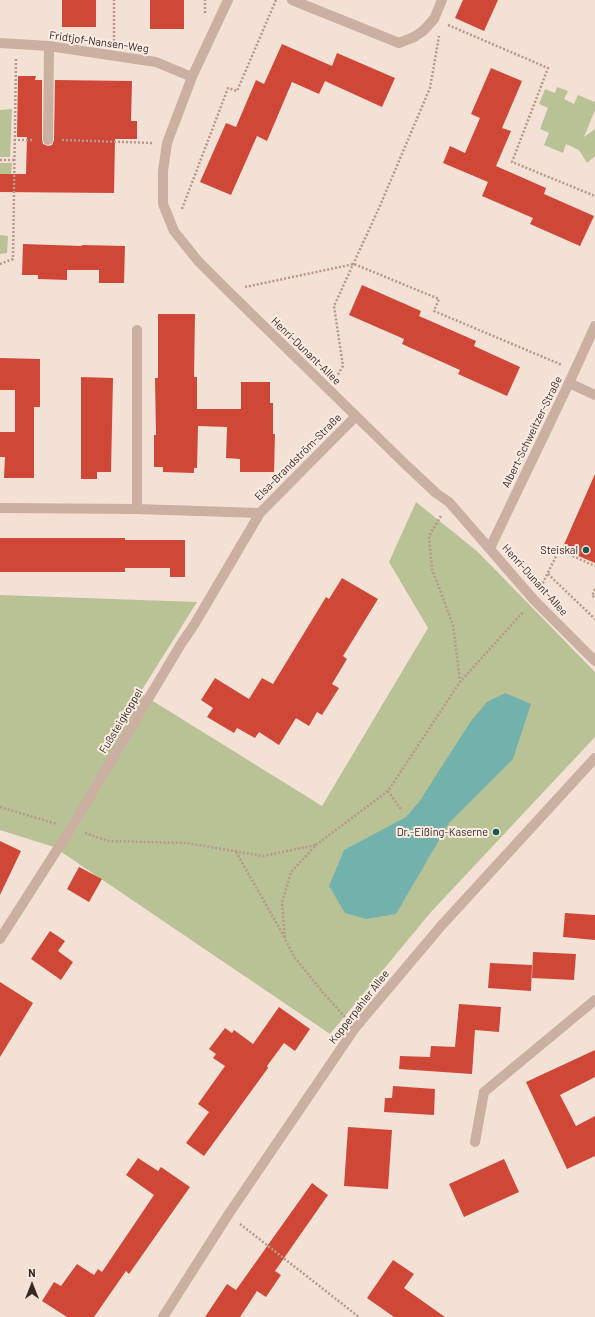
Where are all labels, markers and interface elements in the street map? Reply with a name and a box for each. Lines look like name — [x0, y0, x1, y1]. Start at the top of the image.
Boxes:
street label: Fridtjof-Nansen-Weg — [48, 28, 150, 56]
street label: Henri-Dunant-Allee — [268, 314, 344, 388]
street label: Albert-Schweitzer-Straße — [499, 374, 565, 490]
street label: Elsa-Brandström-Straße — [252, 411, 344, 503]
street label: Henri-Dunant-Allee — [499, 541, 571, 619]
place label: Steiskal — [540, 543, 578, 557]
marker: Steiskal — [581, 545, 591, 555]
street label: Fußsteigkoppel — [96, 686, 146, 756]
place label: Dr.-Eißing-Kaserne — [397, 825, 488, 839]
marker: Dr.-Eißing-Kaserne — [491, 827, 501, 837]
street label: Kopperpahler Allee — [326, 967, 392, 1047]
north arrow — [12, 1265, 52, 1305]
text: N — [28, 1266, 36, 1279]

